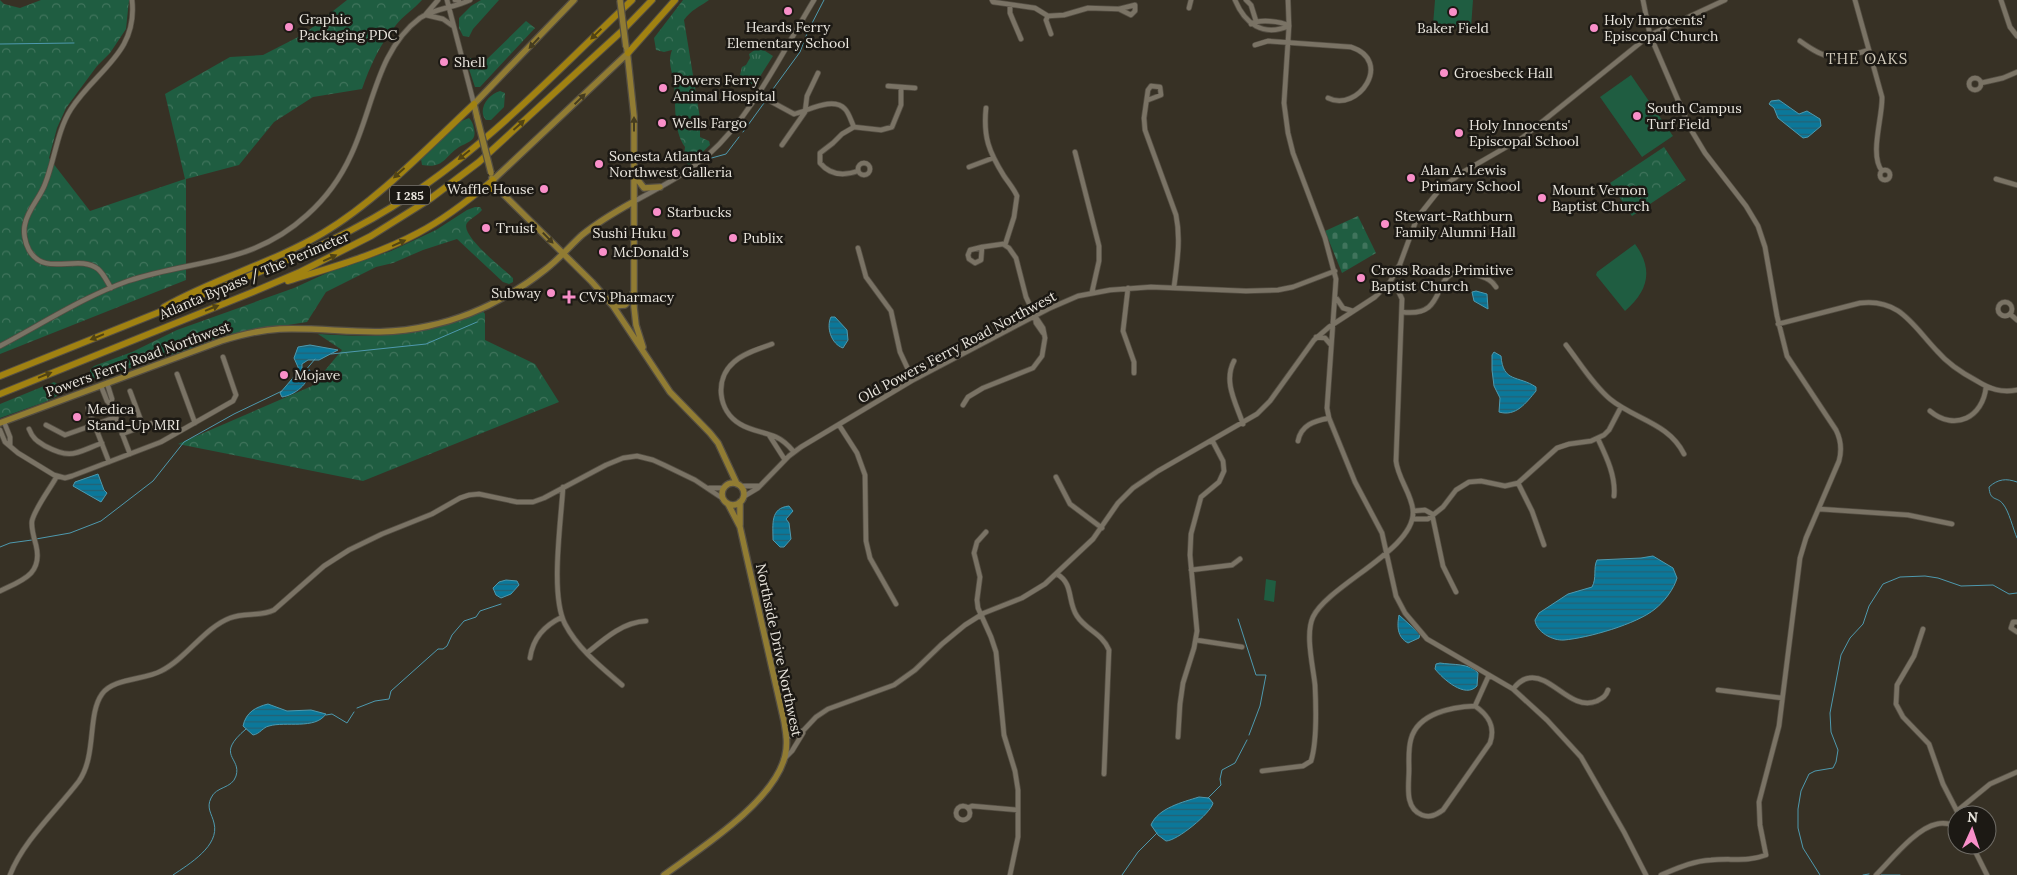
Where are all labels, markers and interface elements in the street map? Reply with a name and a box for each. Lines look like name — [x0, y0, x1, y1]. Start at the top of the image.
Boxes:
marker: Heards Ferry Elementary School — [782, 5, 794, 17]
marker: Baker Field — [1447, 6, 1459, 18]
place label: Graphic Packaging PDC — [299, 10, 398, 44]
place label: Holy Innocents' Episcopal Church — [1604, 11, 1718, 45]
place label: Heards Ferry Elementary School — [727, 18, 849, 52]
place label: Baker Field — [1417, 19, 1489, 37]
marker: Graphic Packaging PDC — [283, 21, 295, 33]
marker: Holy Innocents' Episcopal Church — [1588, 22, 1600, 34]
one-way arrow — [591, 27, 603, 39]
one-way arrow — [528, 37, 540, 49]
district label: THE OAKS — [1826, 49, 1908, 68]
place label: Shell — [454, 53, 486, 71]
marker: Shell — [438, 56, 450, 68]
place label: Groesbeck Hall — [1454, 64, 1553, 82]
marker: Groesbeck Hall — [1438, 67, 1450, 79]
place label: Powers Ferry Animal Hospital — [672, 71, 776, 105]
marker: Powers Ferry Animal Hospital — [657, 82, 669, 94]
one-way arrow — [573, 93, 585, 105]
place label: South Campus Turf Field — [1647, 99, 1742, 133]
marker: South Campus Turf Field — [1631, 110, 1643, 122]
place label: Wells Fargo — [672, 114, 747, 132]
one-way arrow — [630, 116, 638, 132]
place label: Holy Innocents' Episcopal School — [1469, 116, 1579, 150]
marker: Wells Fargo — [656, 117, 668, 129]
one-way arrow — [513, 119, 525, 131]
marker: Holy Innocents' Episcopal School — [1453, 127, 1465, 139]
place label: Sonesta Atlanta Northwest Galleria — [609, 147, 732, 181]
one-way arrow — [458, 150, 471, 161]
marker: Sonesta Atlanta Northwest Galleria — [593, 158, 605, 170]
place label: Alan A. Lewis Primary School — [1420, 161, 1521, 195]
one-way arrow — [394, 167, 406, 179]
marker: Alan A. Lewis Primary School — [1405, 172, 1417, 184]
place label: Waffle House — [447, 180, 534, 198]
place label: Mount Vernon Baptist Church — [1552, 181, 1650, 215]
marker: Waffle House — [538, 183, 550, 195]
road number: I 285 — [390, 186, 430, 204]
marker: Mount Vernon Baptist Church — [1536, 192, 1548, 204]
place label: Starbucks — [667, 203, 731, 221]
marker: Starbucks — [651, 206, 663, 218]
place label: Stewart-Rathburn Family Alumni Hall — [1395, 207, 1516, 241]
marker: Stewart-Rathburn Family Alumni Hall — [1379, 218, 1391, 230]
place label: Truist — [496, 219, 536, 237]
marker: Truist — [480, 222, 492, 234]
place label: Sushi Huku — [592, 224, 666, 242]
street label: Atlanta Bypass / The Perimeter — [155, 227, 352, 324]
marker: Sushi Huku — [670, 227, 682, 239]
place label: Publix — [743, 229, 784, 247]
one-way arrow — [542, 231, 554, 243]
marker: Publix — [727, 232, 739, 244]
one-way arrow — [392, 238, 406, 246]
place label: McDonald's — [613, 243, 689, 261]
marker: McDonald's — [597, 246, 609, 258]
one-way arrow — [323, 253, 337, 261]
place label: Cross Roads Primitive Baptist Church — [1371, 261, 1514, 295]
marker: Cross Roads Primitive Baptist Church — [1355, 272, 1367, 284]
place label: Subway — [491, 284, 542, 302]
marker: Subway — [545, 287, 557, 299]
street label: Old Powers Ferry Road Northwest — [855, 287, 1060, 407]
place label: CVS Pharmacy — [579, 288, 675, 306]
marker: CVS Pharmacy — [563, 291, 575, 303]
one-way arrow — [205, 304, 219, 312]
street label: Powers Ferry Road Northwest — [43, 317, 233, 401]
one-way arrow — [90, 334, 105, 341]
place label: Mojave — [294, 366, 341, 384]
marker: Mojave — [278, 369, 290, 381]
one-way arrow — [38, 371, 52, 379]
place label: Medica Stand-Up MRI — [87, 400, 180, 434]
marker: Medica Stand-Up MRI — [71, 411, 83, 423]
street label: Northside Drive Northwest — [752, 562, 806, 739]
north arrow — [1947, 805, 1997, 855]
text: N — [1967, 808, 1979, 826]

